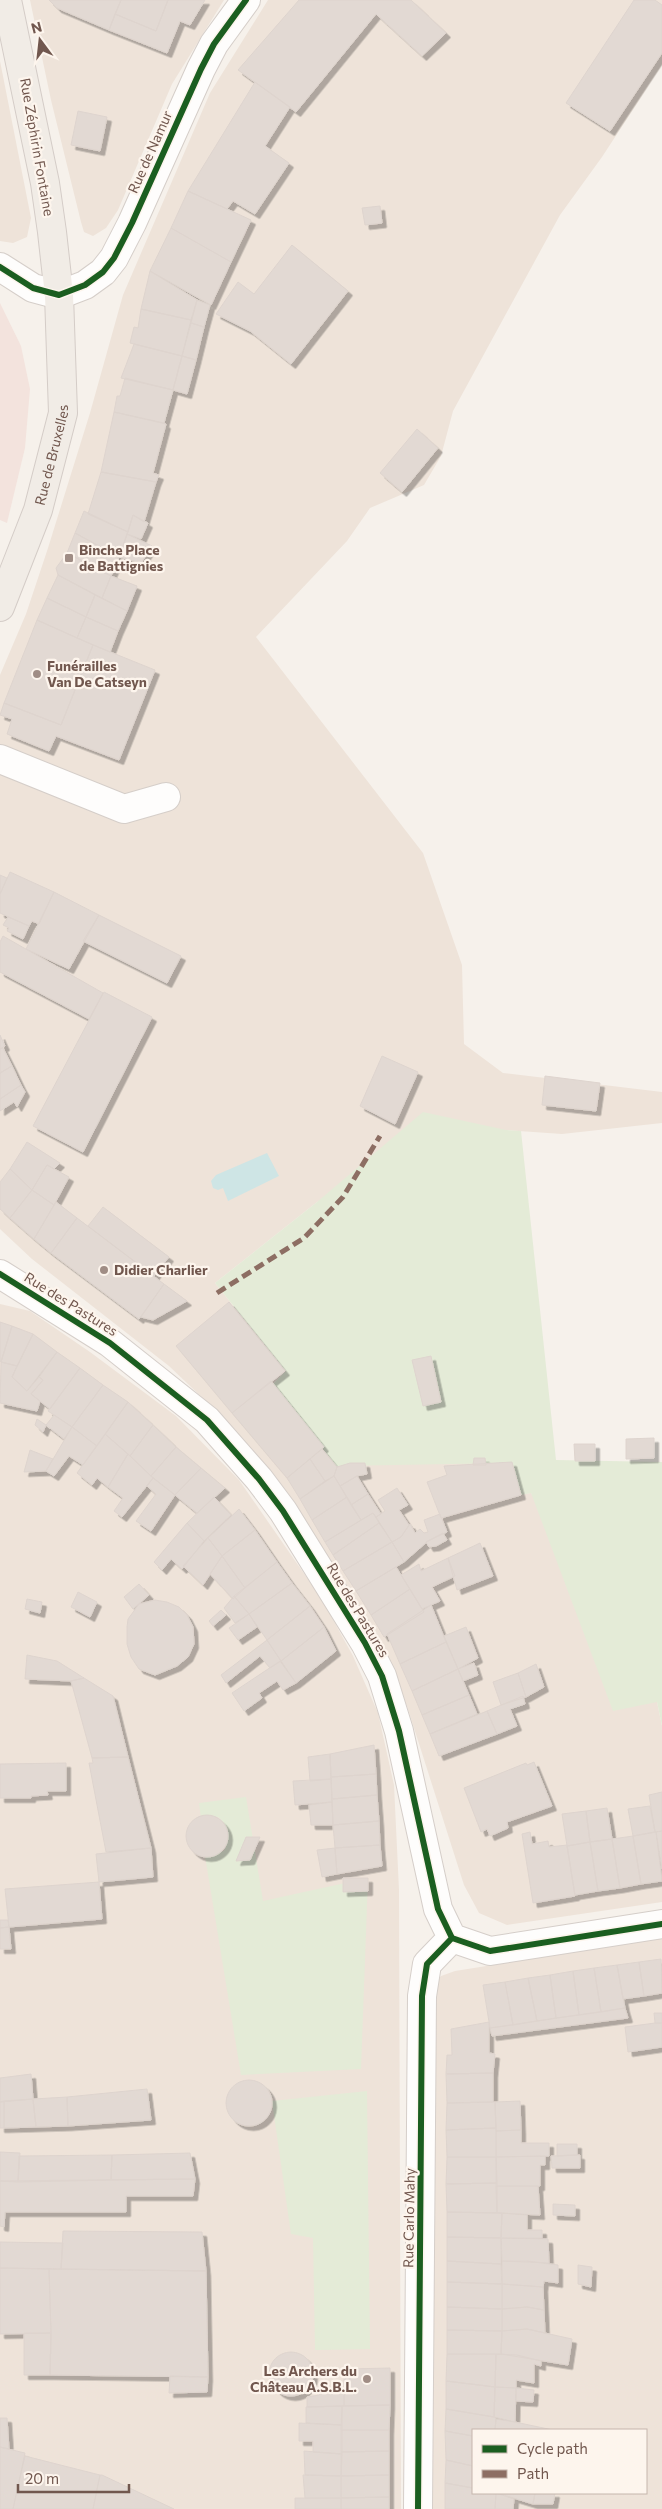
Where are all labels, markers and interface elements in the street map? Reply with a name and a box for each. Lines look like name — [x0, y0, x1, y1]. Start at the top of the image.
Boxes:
north arrow — [15, 15, 65, 65]
text: N — [29, 17, 44, 37]
street label: Rue Zéphirin Fontaine — [17, 77, 58, 217]
street label: Rue de Namur — [124, 107, 176, 196]
street label: Rue de Bruxelles — [31, 404, 71, 507]
place label: Binche Place de Battignies — [79, 541, 164, 574]
marker: Binche Place de Battignies — [63, 552, 75, 564]
place label: Funérailles Van De Catseyn — [47, 657, 147, 690]
marker: Funérailles Van De Catseyn — [31, 668, 43, 680]
place label: Didier Charlier — [114, 1261, 208, 1278]
marker: Didier Charlier — [98, 1264, 110, 1276]
street label: Rue des Pastures — [21, 1268, 121, 1339]
street label: Rue des Pastures — [324, 1560, 393, 1660]
street label: Rue Carlo Mahy — [399, 2168, 418, 2268]
place label: Les Archers du Château A.S.B.L. — [250, 2362, 357, 2395]
marker: Les Archers du Château A.S.B.L. — [361, 2373, 373, 2385]
legend — [472, 2429, 647, 2494]
text: Cycle path — [517, 2439, 588, 2457]
scale bar — [18, 2462, 129, 2494]
text: Path — [517, 2464, 549, 2482]
text: 20 m — [25, 2469, 59, 2487]

